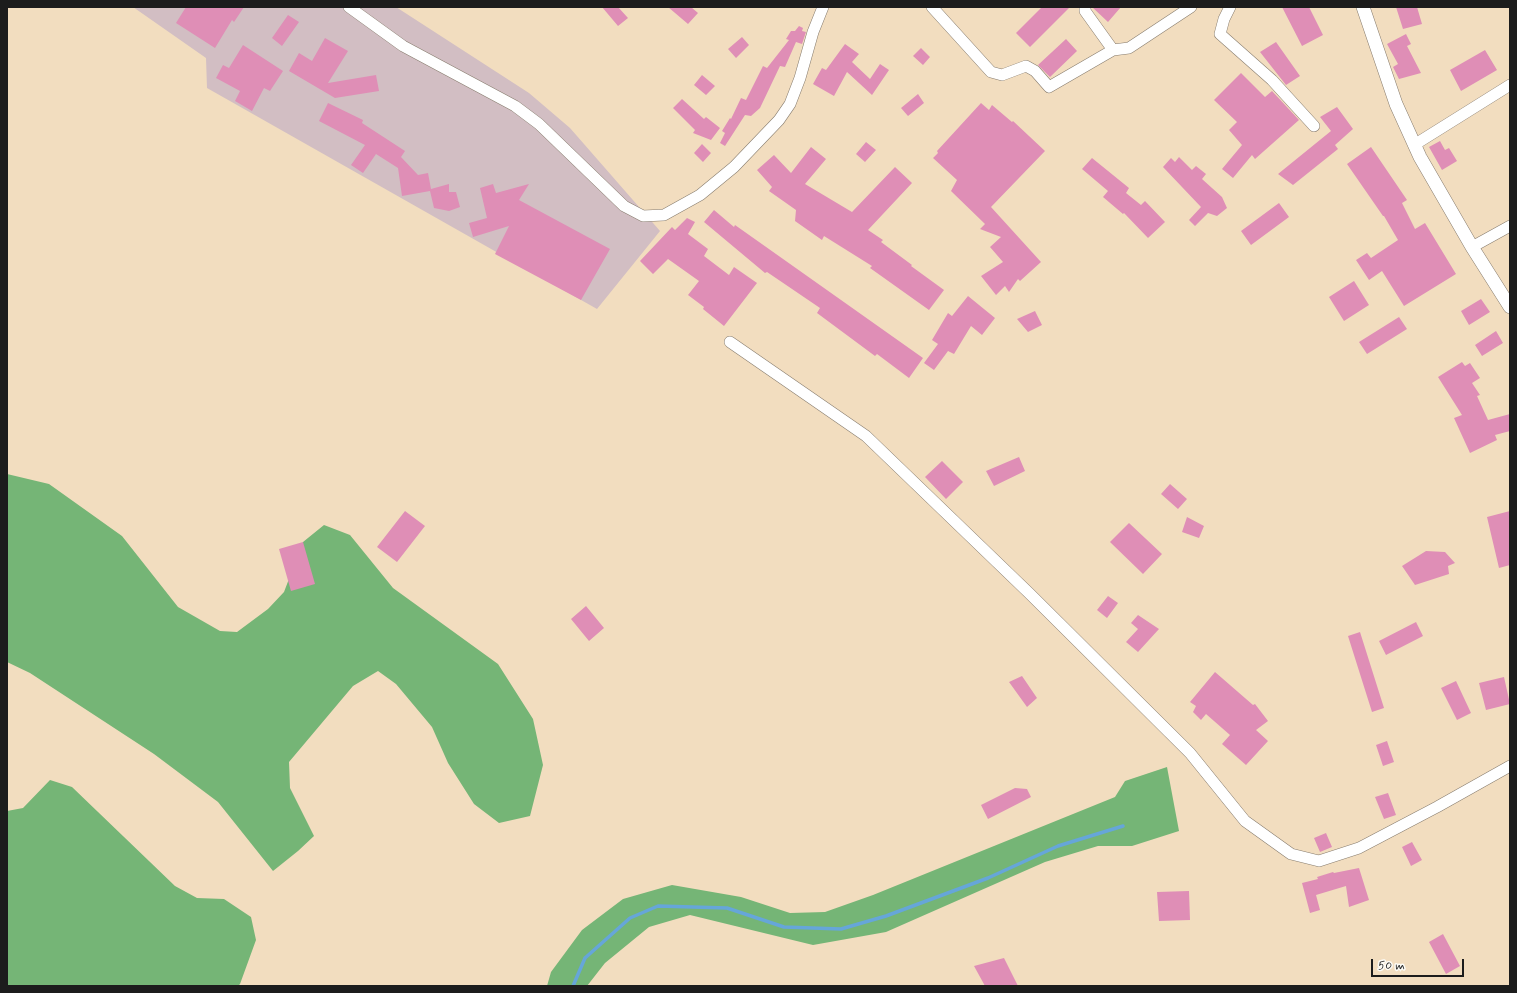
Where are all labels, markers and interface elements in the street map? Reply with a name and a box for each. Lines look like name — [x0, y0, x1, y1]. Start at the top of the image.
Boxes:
scale bar — [1373, 951, 1466, 977]
text: 50 m — [1378, 958, 1405, 974]

